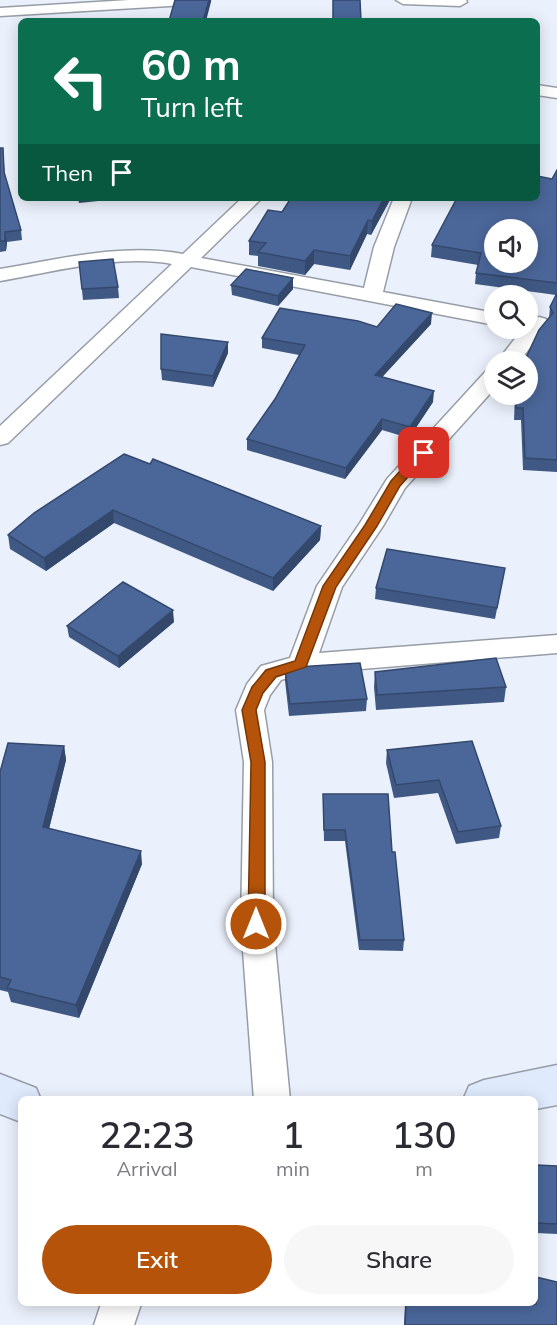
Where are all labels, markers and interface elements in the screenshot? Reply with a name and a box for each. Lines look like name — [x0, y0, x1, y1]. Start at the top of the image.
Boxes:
text: 60 m — [141, 38, 241, 91]
icon: left — [42, 42, 120, 120]
text: Turn left — [141, 90, 243, 124]
icon: arrive — [105, 156, 138, 189]
text: Then — [42, 159, 93, 187]
map controls — [484, 219, 538, 405]
button: sound — [484, 219, 538, 273]
button: search — [484, 285, 538, 339]
button: layers — [484, 351, 538, 405]
pin — [398, 427, 449, 478]
icon: arrive — [407, 436, 440, 469]
position arrow — [224, 892, 288, 956]
text: 22:23 — [100, 1112, 194, 1157]
text: 1 — [282, 1112, 304, 1157]
text: 130 — [392, 1112, 456, 1157]
text: Arrival — [116, 1156, 178, 1181]
text: min — [276, 1156, 310, 1181]
text: m — [415, 1156, 433, 1181]
button: Exit — [42, 1225, 272, 1294]
button: Share — [284, 1225, 514, 1294]

